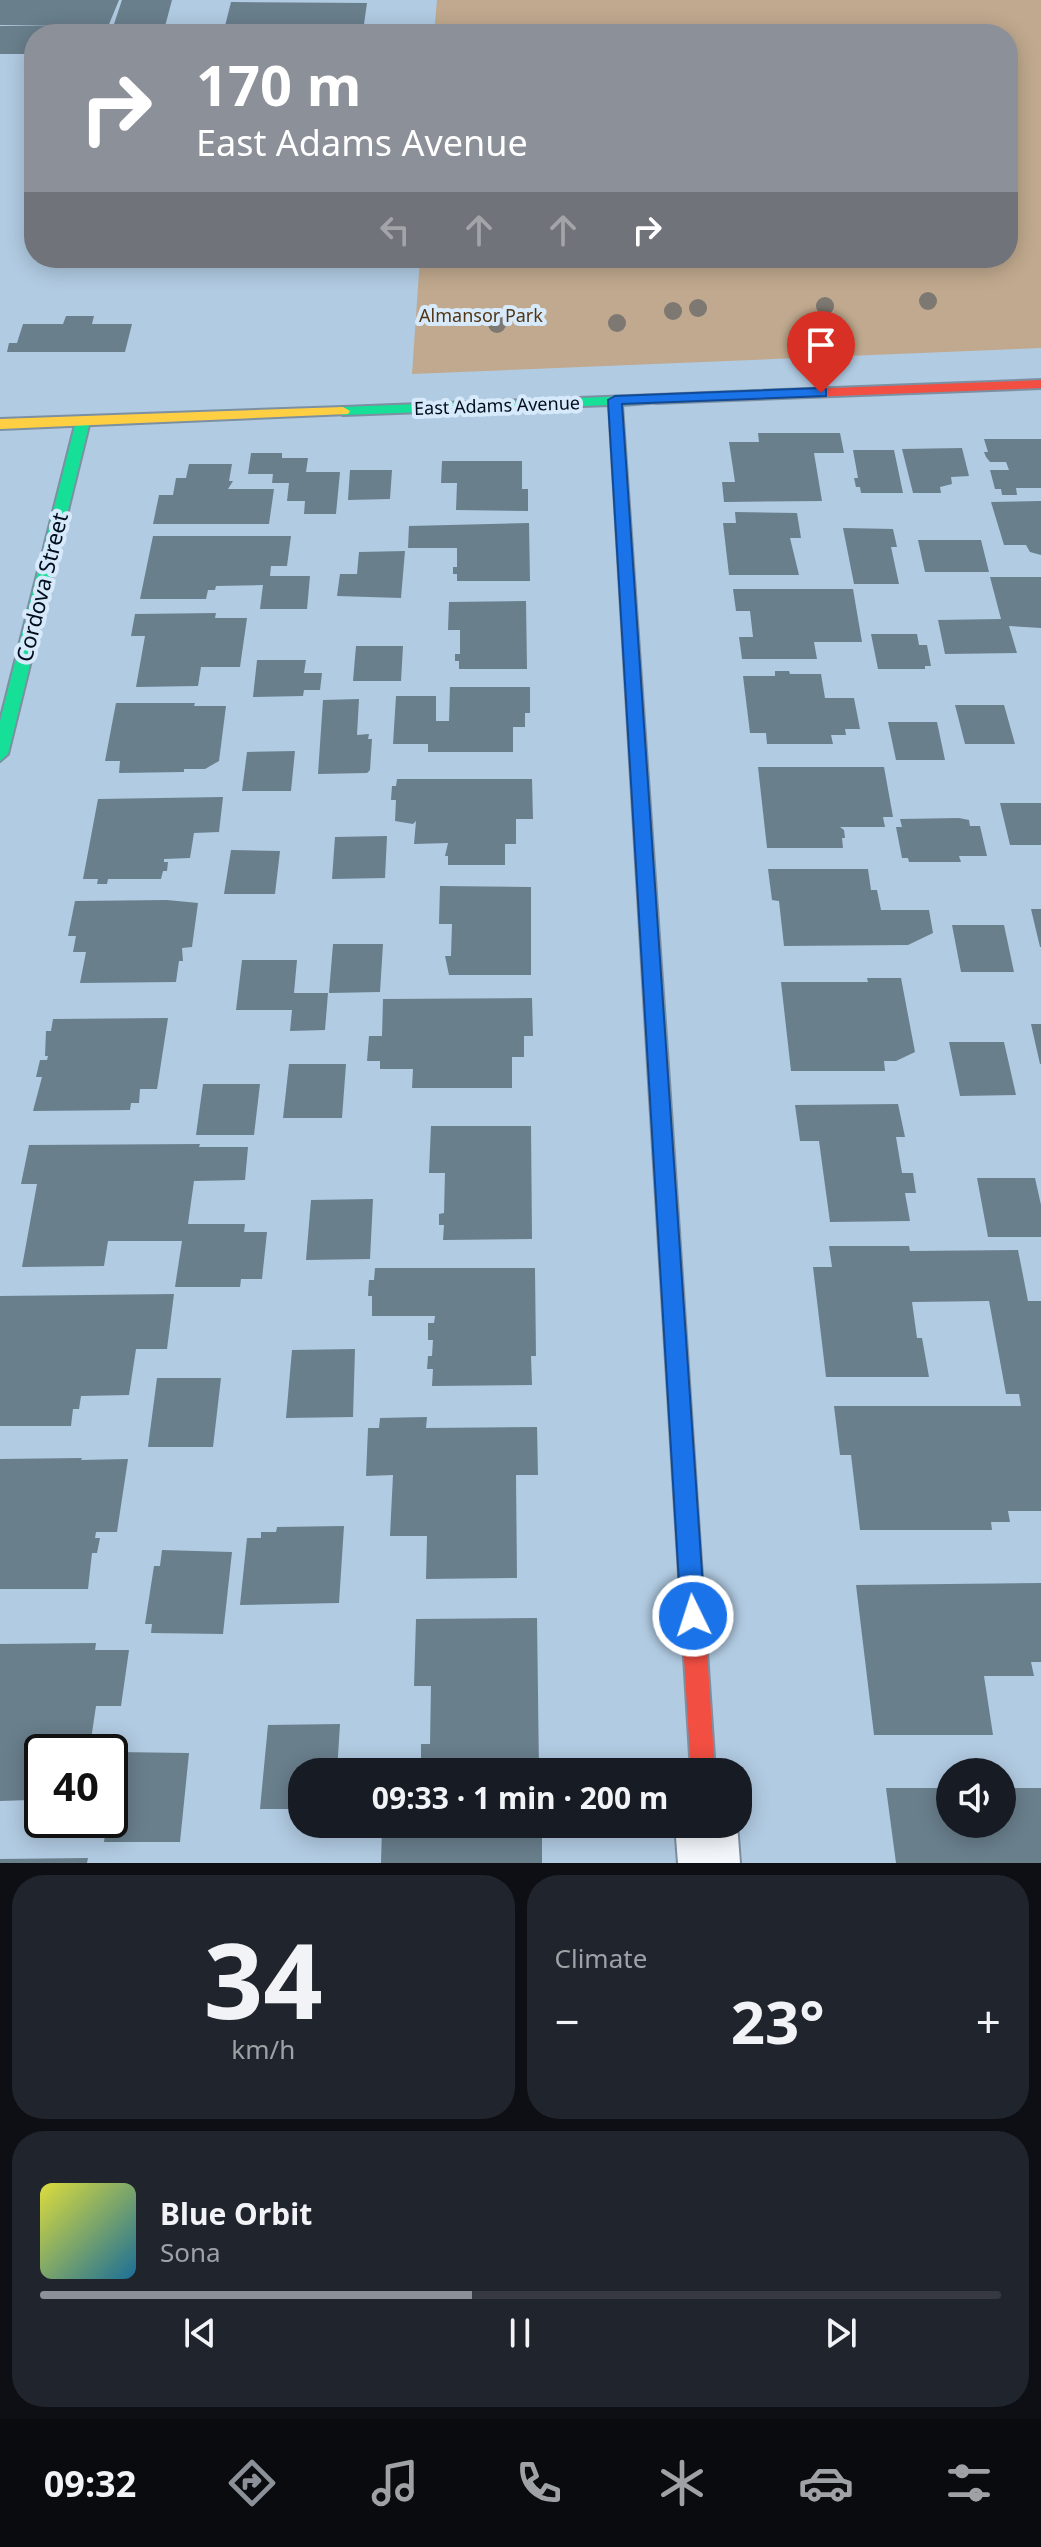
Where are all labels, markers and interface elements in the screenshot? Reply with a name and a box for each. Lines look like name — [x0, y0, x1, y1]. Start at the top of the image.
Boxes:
text: 170 m — [196, 46, 361, 122]
icon: right — [64, 56, 168, 160]
text: East Adams Avenue — [196, 118, 528, 167]
icon: left — [373, 208, 417, 252]
icon: ahead — [457, 208, 501, 252]
icon: ahead — [541, 208, 585, 252]
icon: right — [625, 208, 669, 252]
park label: Almansor Park — [419, 303, 543, 327]
pin — [787, 311, 855, 393]
icon: arrive — [799, 323, 843, 367]
street label: East Adams Avenue — [414, 390, 580, 420]
street label: Cordova Street — [8, 509, 74, 665]
position arrow — [651, 1574, 735, 1658]
speed limit sign: 40 — [24, 1734, 128, 1838]
map controls — [936, 1758, 1016, 1838]
button: sound — [936, 1758, 1016, 1838]
text: 09:33 · 1 min · 200 m — [372, 1777, 668, 1818]
text: 34 — [204, 1908, 323, 2049]
text: Climate — [555, 1940, 647, 1976]
text: 23° — [731, 1980, 825, 2062]
text: − — [555, 1991, 580, 2051]
text: + — [976, 1991, 1001, 2051]
text: km/h — [231, 2031, 295, 2067]
text: Blue Orbit — [160, 2193, 312, 2234]
text: Sona — [160, 2234, 221, 2270]
icon: previous — [178, 2311, 222, 2355]
icon: pause — [498, 2311, 542, 2355]
icon: next — [819, 2311, 863, 2355]
icon: directions — [224, 2455, 280, 2511]
icon: music — [367, 2455, 423, 2511]
icon: phone — [511, 2455, 567, 2511]
icon: climate — [654, 2455, 710, 2511]
icon: car — [798, 2455, 854, 2511]
icon: filters — [941, 2455, 997, 2511]
text: 09:32 — [44, 2459, 136, 2508]

